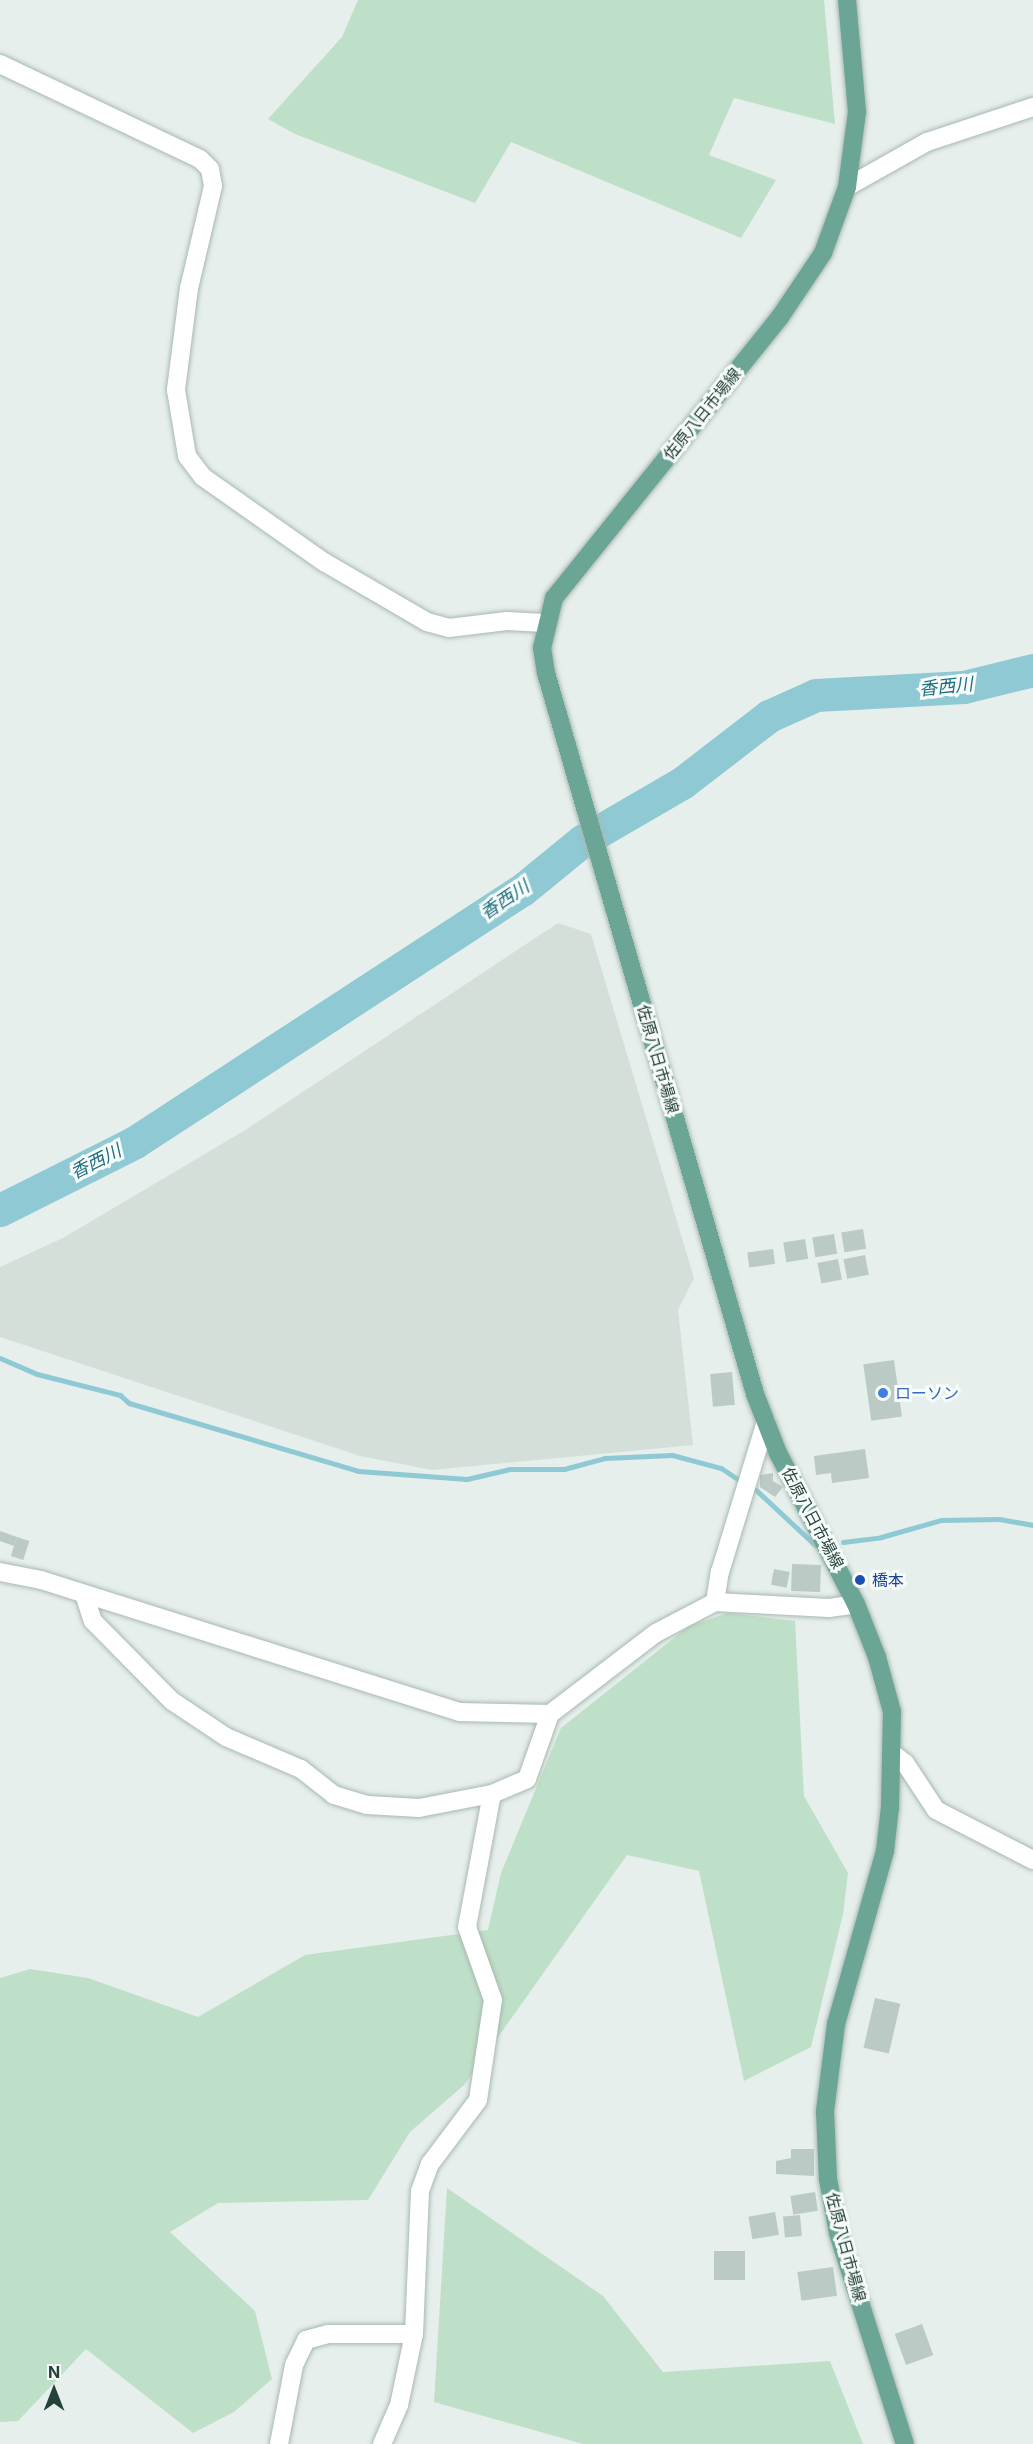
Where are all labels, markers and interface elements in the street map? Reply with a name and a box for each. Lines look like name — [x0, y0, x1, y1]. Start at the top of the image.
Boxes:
street label: 佐原八日市場線 — [659, 364, 745, 464]
water label: 香西川 — [918, 673, 974, 701]
water label: 香西川 — [477, 876, 533, 924]
street label: 佐原八日市場線 — [633, 1003, 683, 1115]
water label: 香西川 — [67, 1140, 125, 1184]
place label: ローソン — [895, 1383, 959, 1403]
marker: ローソン — [876, 1386, 890, 1400]
street label: 佐原八日市場線 — [778, 1464, 848, 1572]
place label: 橋本 — [872, 1570, 904, 1590]
marker: 橋本 — [853, 1573, 867, 1587]
street label: 佐原八日市場線 — [822, 2190, 870, 2304]
north arrow — [24, 2360, 84, 2420]
text: N — [48, 2362, 60, 2382]

